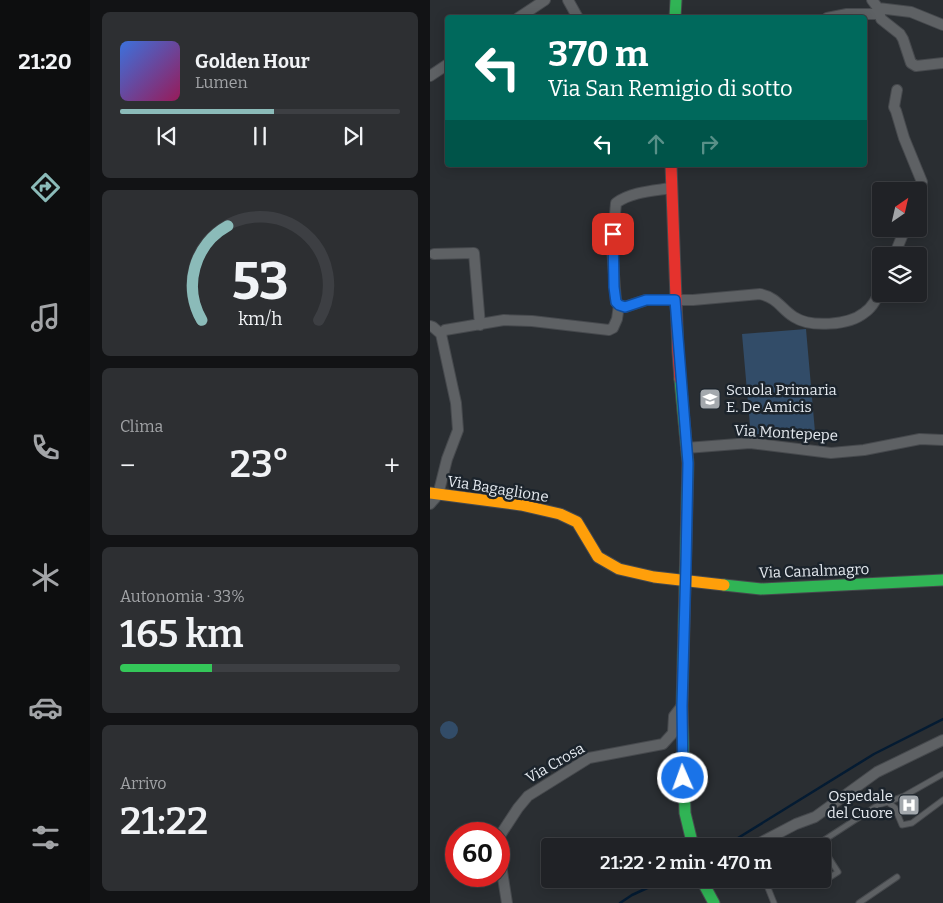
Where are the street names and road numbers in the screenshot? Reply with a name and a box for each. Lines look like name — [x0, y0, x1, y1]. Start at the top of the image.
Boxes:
street label: Via Montepepe — [734, 421, 838, 445]
street label: Via Bagaglione — [446, 472, 550, 506]
street label: Via Canalmagro — [759, 560, 869, 582]
street label: Via Crosa — [522, 739, 588, 787]

